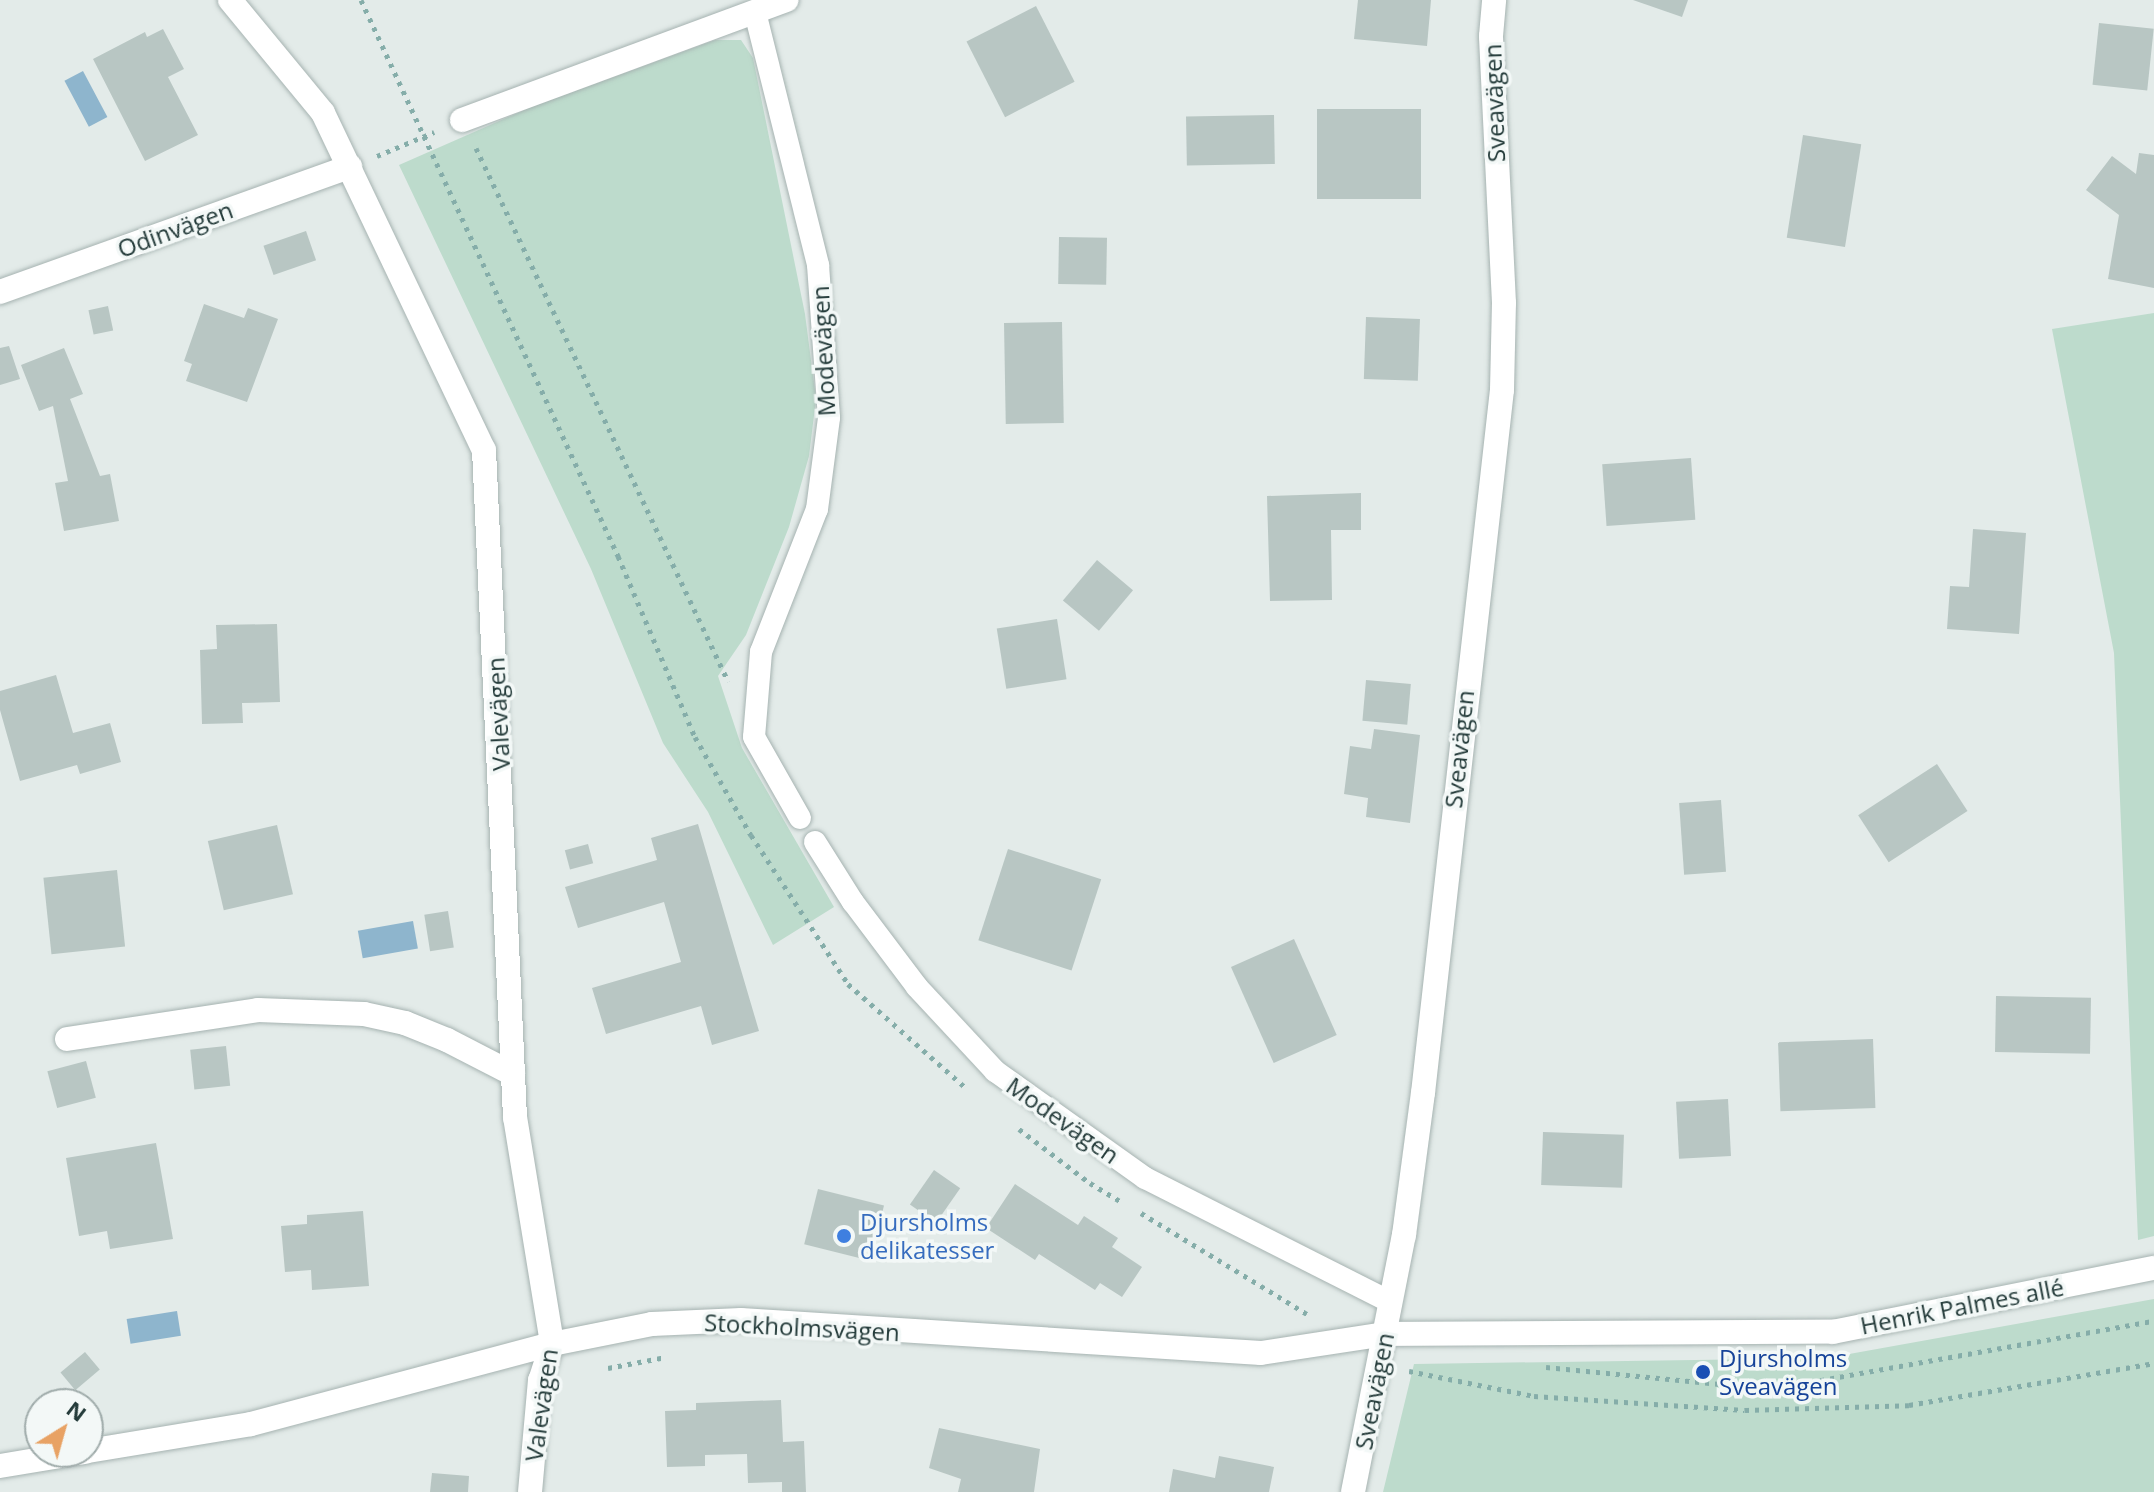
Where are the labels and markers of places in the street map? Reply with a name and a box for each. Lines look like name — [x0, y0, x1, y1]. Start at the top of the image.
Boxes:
place label: Djursholms delikatesser — [860, 1208, 994, 1264]
marker: Djursholms delikatesser — [835, 1227, 853, 1245]
place label: Djursholms Sveavägen — [1719, 1344, 1847, 1400]
marker: Djursholms Sveavägen — [1694, 1363, 1712, 1381]

